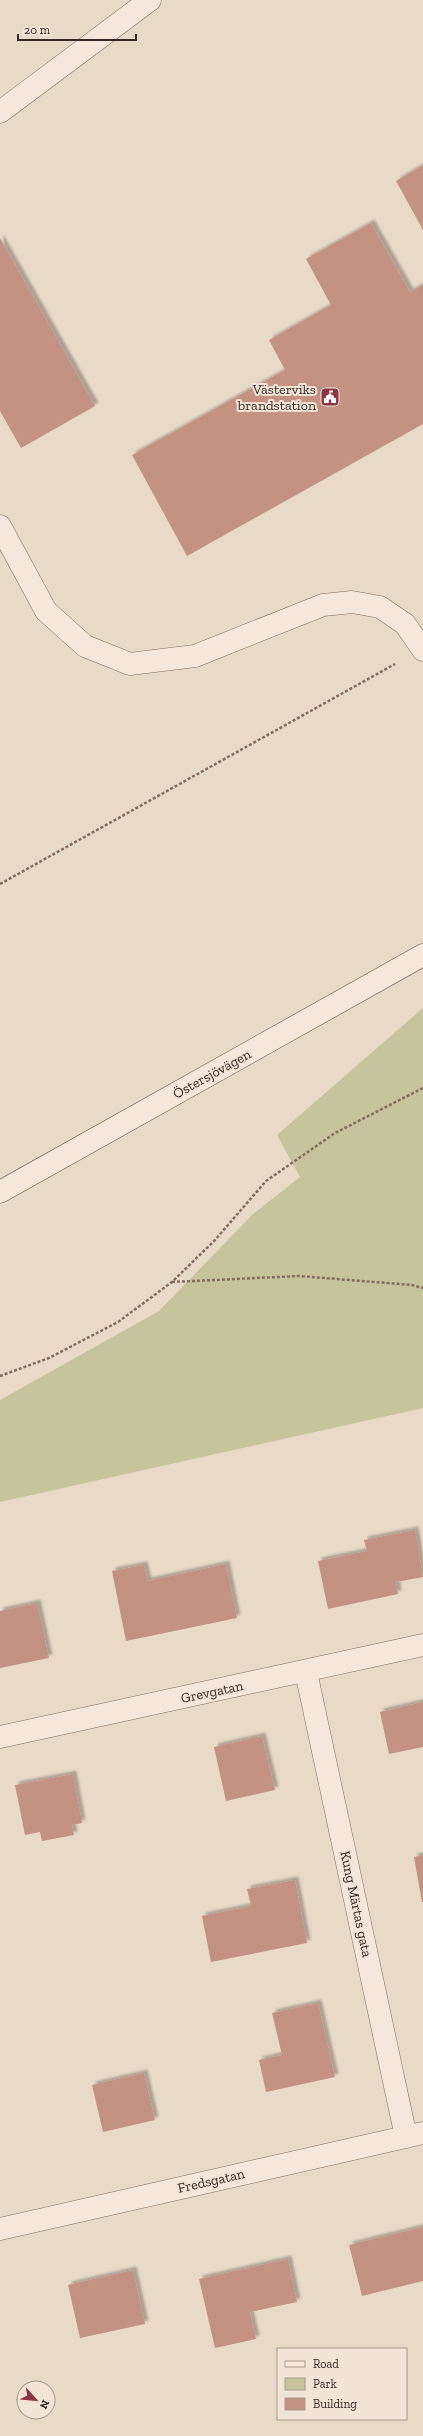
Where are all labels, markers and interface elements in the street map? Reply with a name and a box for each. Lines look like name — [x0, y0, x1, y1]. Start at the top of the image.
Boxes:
scale bar — [18, 16, 136, 42]
text: 20 m — [24, 23, 51, 37]
place label: Västerviks brandstation — [237, 381, 316, 414]
public building icon: Västerviks brandstation — [319, 386, 341, 408]
street label: Östersjövägen — [170, 1046, 254, 1102]
street label: Grevgatan — [179, 1677, 245, 1707]
street label: Kung Märtas gata — [336, 1849, 376, 1959]
street label: Fredsgatan — [176, 2165, 246, 2197]
legend — [277, 2348, 407, 2420]
text: Road — [313, 2357, 339, 2371]
text: Park — [313, 2377, 338, 2391]
north arrow — [16, 2380, 56, 2420]
text: Building — [313, 2397, 357, 2411]
text: N — [36, 2398, 52, 2412]

